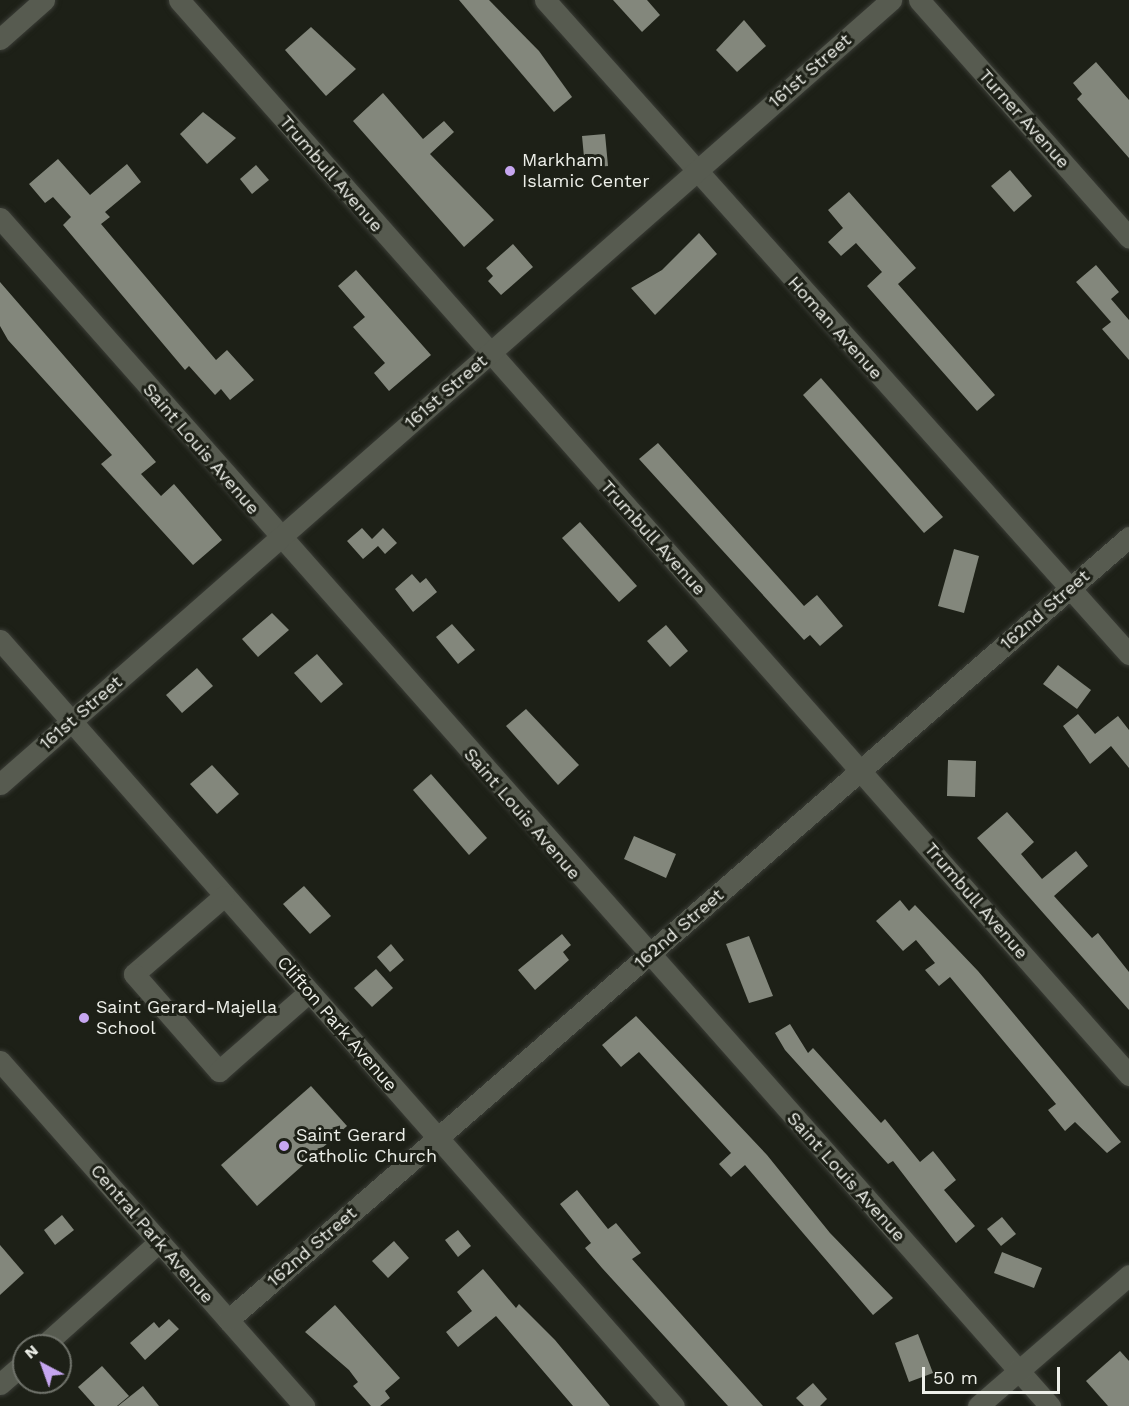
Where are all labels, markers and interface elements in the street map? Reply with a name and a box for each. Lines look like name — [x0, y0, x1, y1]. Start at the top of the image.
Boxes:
street label: 161st Street — [764, 29, 856, 113]
street label: Turner Avenue — [974, 65, 1074, 173]
street label: Trumbull Avenue — [274, 111, 388, 237]
place label: Markham Islamic Center — [522, 150, 650, 192]
marker: Markham Islamic Center — [503, 164, 517, 178]
street label: Homan Avenue — [783, 272, 887, 384]
street label: 161st Street — [400, 350, 492, 434]
street label: Saint Louis Avenue — [138, 379, 264, 519]
street label: Trumbull Avenue — [595, 476, 711, 600]
street label: 162nd Street — [996, 565, 1094, 655]
street label: 161st Street — [35, 671, 127, 755]
street label: Saint Louis Avenue — [459, 744, 585, 884]
street label: Trumbull Avenue — [919, 838, 1033, 964]
street label: 162nd Street — [630, 884, 728, 974]
street label: Clifton Park Avenue — [272, 952, 402, 1096]
place label: Saint Gerard-Majella School — [96, 997, 277, 1040]
marker: Saint Gerard-Majella School — [77, 1011, 91, 1025]
street label: Saint Louis Avenue — [782, 1108, 910, 1246]
place label: Saint Gerard Catholic Church — [296, 1125, 437, 1168]
marker: Saint Gerard Catholic Church — [277, 1139, 291, 1153]
street label: Central Park Avenue — [85, 1159, 219, 1309]
street label: 162nd Street — [263, 1202, 361, 1292]
north arrow — [12, 1334, 72, 1394]
text: N — [20, 1340, 42, 1363]
scale bar — [925, 1355, 1063, 1393]
text: 50 m — [933, 1367, 978, 1388]

